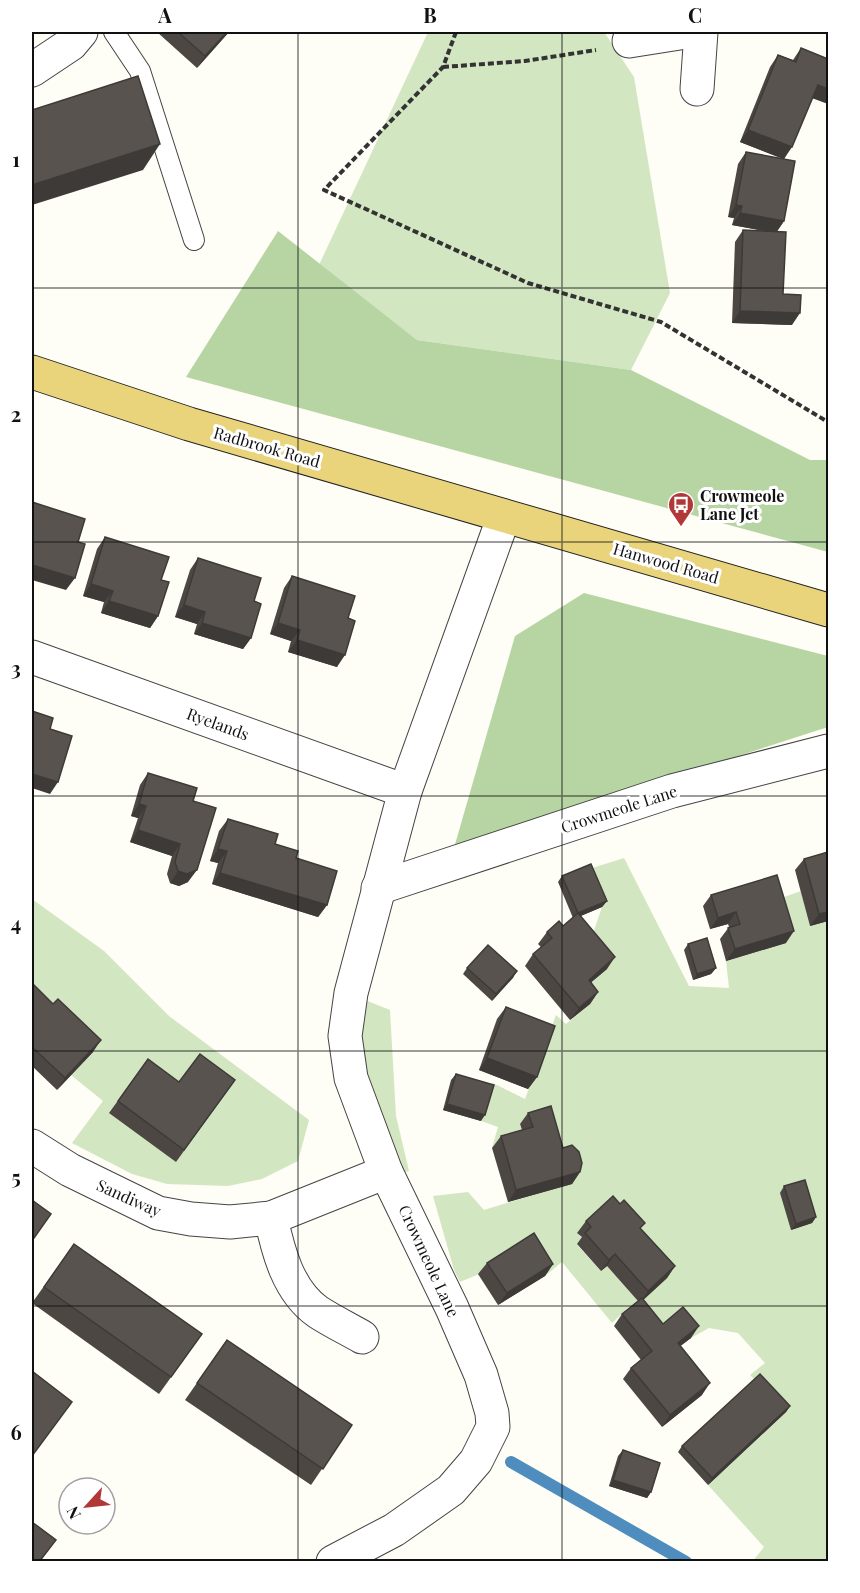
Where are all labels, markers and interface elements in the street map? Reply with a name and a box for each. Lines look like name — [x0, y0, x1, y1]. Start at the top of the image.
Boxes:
text: A — [157, 1, 172, 28]
text: B — [423, 1, 437, 28]
text: C — [688, 1, 702, 28]
text: 1 — [12, 145, 20, 172]
text: 2 — [11, 400, 21, 427]
street label: Radbrook Road — [211, 421, 323, 472]
place label: Crowmeole Lane Jct — [700, 485, 784, 524]
bus stop icon: Crowmeole Lane Jct — [666, 490, 696, 528]
street label: Hanwood Road — [611, 537, 721, 588]
text: 3 — [11, 654, 21, 681]
street label: Ryelands — [184, 703, 252, 744]
street label: Crowmeole Lane — [558, 780, 680, 837]
text: 4 — [11, 909, 21, 936]
text: 5 — [11, 1163, 21, 1190]
street label: Sandiway — [94, 1174, 165, 1221]
street label: Crowmeole Lane — [394, 1201, 465, 1320]
text: 6 — [10, 1418, 22, 1445]
north arrow — [57, 1476, 117, 1536]
text: N — [61, 1503, 85, 1523]

